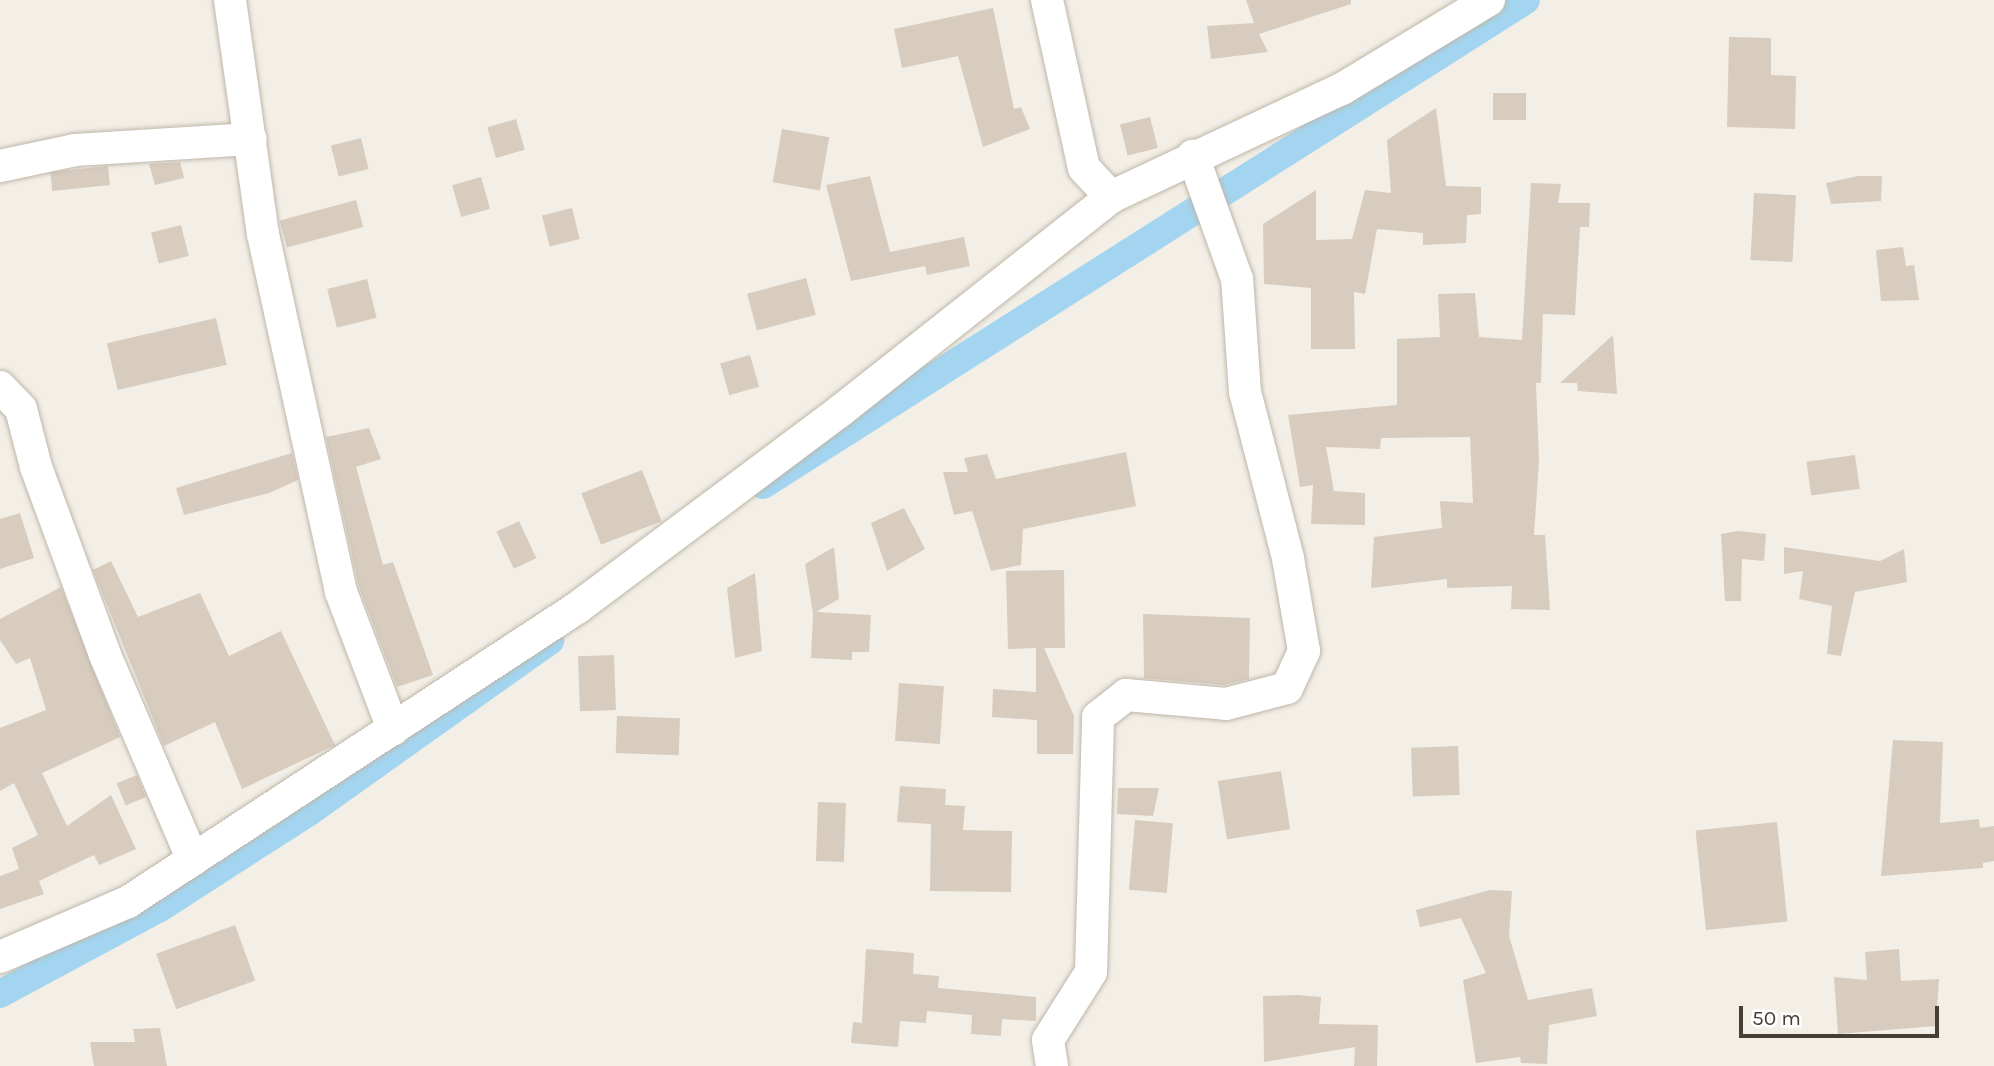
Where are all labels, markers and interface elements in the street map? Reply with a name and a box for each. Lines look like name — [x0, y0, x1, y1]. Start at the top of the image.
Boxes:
scale bar — [1742, 992, 1941, 1036]
text: 50 m — [1752, 1006, 1801, 1030]

